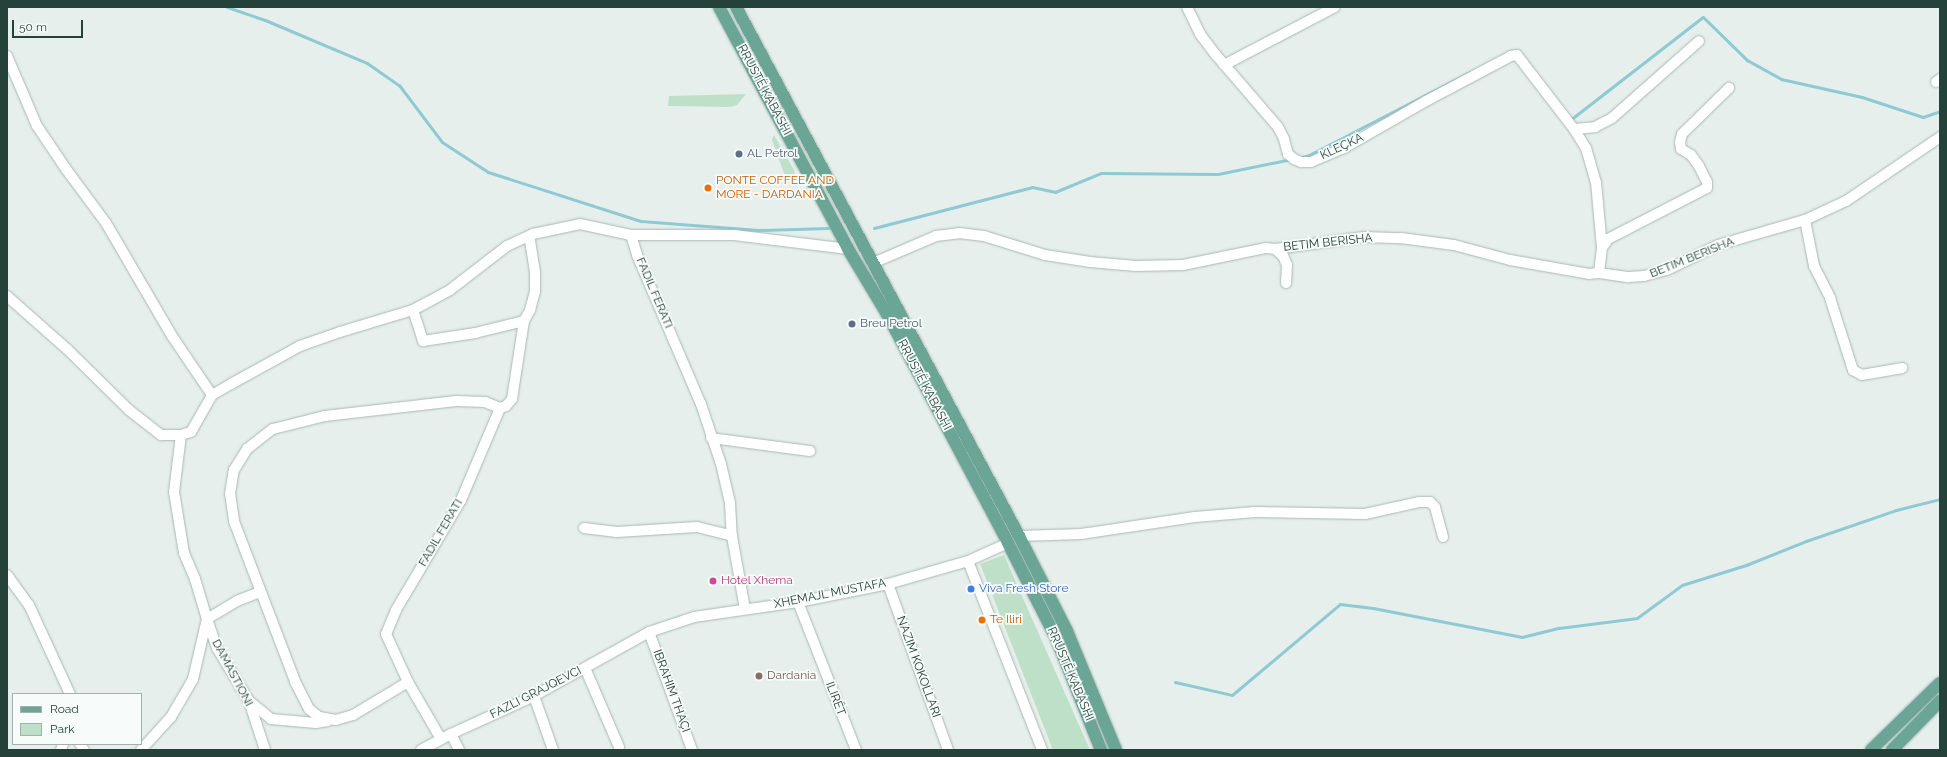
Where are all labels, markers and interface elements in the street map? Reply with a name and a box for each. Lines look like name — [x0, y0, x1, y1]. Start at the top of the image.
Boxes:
scale bar — [14, 12, 85, 38]
text: 50 m — [19, 20, 47, 34]
street label: RRUSTË KABASHI — [734, 42, 794, 138]
street label: KLEÇKA — [1318, 131, 1366, 163]
place label: AL Petrol — [747, 147, 798, 161]
marker: AL Petrol — [734, 149, 744, 159]
place label: PONTE COFFEE AND MORE - DARDANIA — [716, 174, 834, 202]
marker: PONTE COFFEE AND MORE - DARDANIA — [703, 183, 713, 193]
street label: BETIM BERISHA — [1283, 231, 1373, 255]
street label: BETIM BERISHA — [1648, 235, 1736, 281]
street label: FADIL FERATI — [633, 255, 675, 331]
place label: Breu Petrol — [860, 317, 922, 331]
marker: Breu Petrol — [847, 319, 857, 329]
street label: RRUSTË KABASHI — [894, 337, 954, 433]
street label: FADIL FERATI — [416, 497, 466, 569]
place label: Hotel Xhema — [721, 574, 793, 588]
marker: Hotel Xhema — [708, 576, 718, 586]
street label: XHEMAJL MUSTAFA — [773, 576, 887, 612]
place label: Viva Fresh Store — [979, 582, 1068, 596]
marker: Viva Fresh Store — [966, 584, 976, 594]
place label: Te Iliri — [990, 613, 1022, 627]
street label: NAZIM KOKOLLARI — [893, 614, 943, 720]
marker: Te Iliri — [977, 615, 987, 625]
street label: RRUSTË KABASHI — [1044, 625, 1096, 723]
street label: DAMASTIONI — [208, 637, 256, 709]
street label: IBRAHIM THAÇI — [649, 647, 693, 735]
street label: FAZLI GRAJQEVCI — [488, 664, 584, 722]
place label: Dardania — [767, 669, 816, 683]
marker: Dardania — [754, 671, 764, 681]
street label: ILIRËT — [822, 680, 848, 718]
legend — [12, 693, 142, 745]
text: Road — [50, 702, 79, 716]
text: Park — [50, 722, 75, 736]

